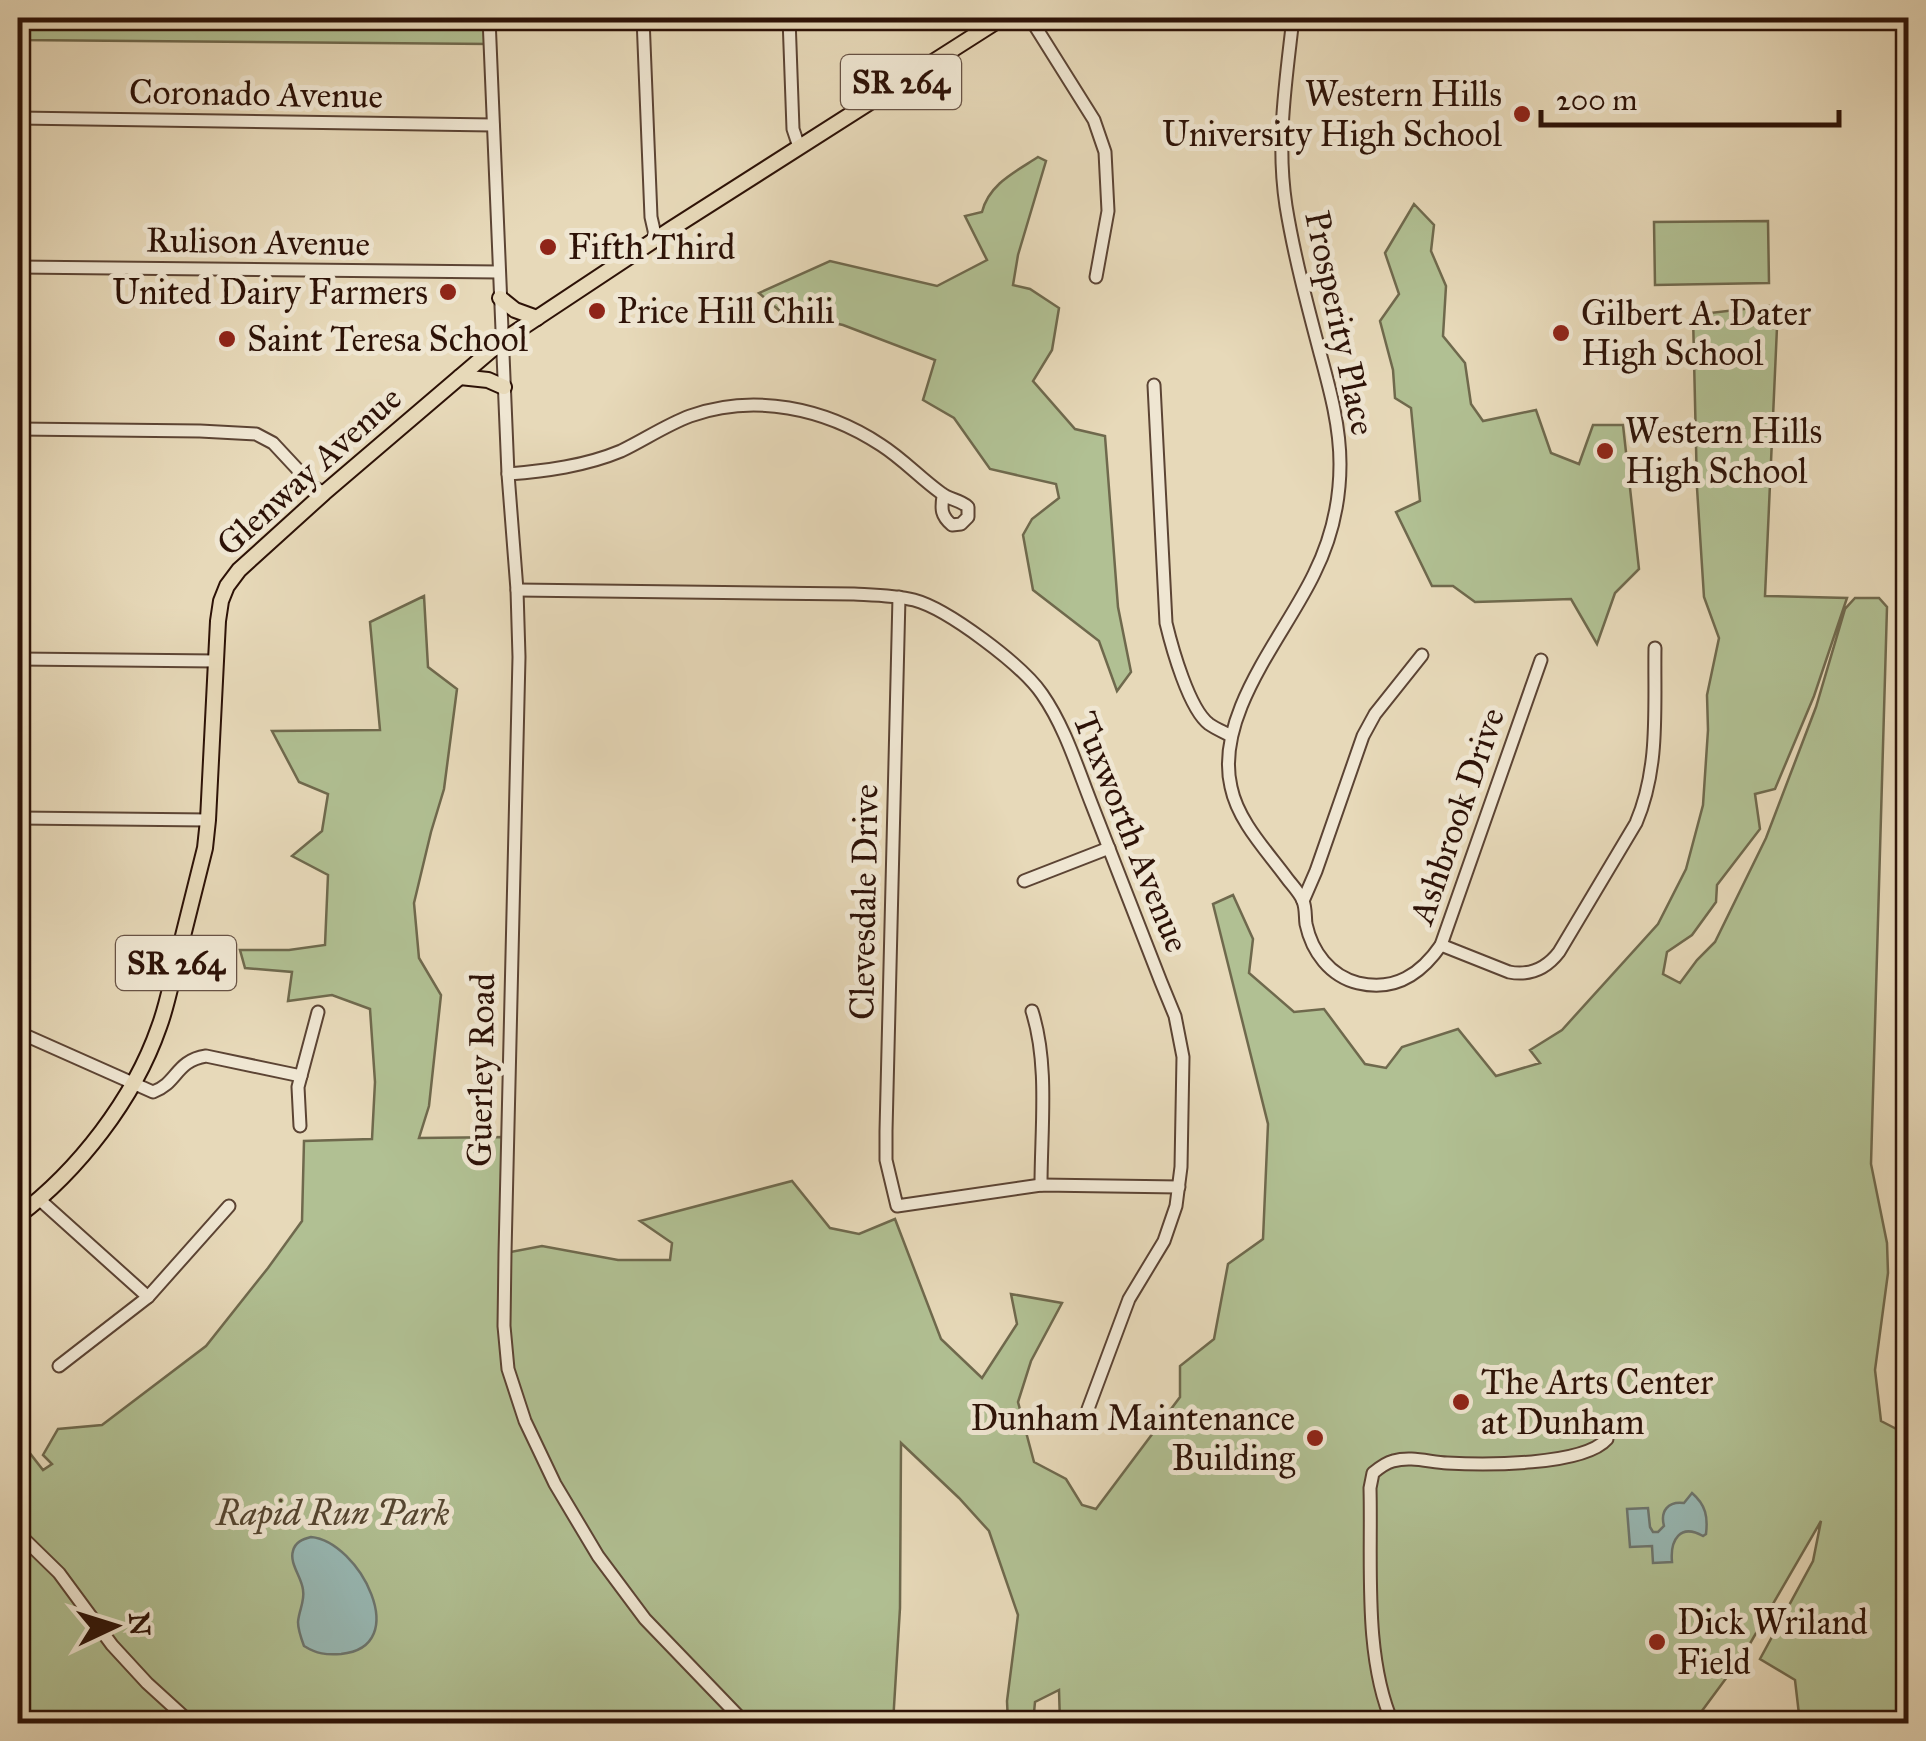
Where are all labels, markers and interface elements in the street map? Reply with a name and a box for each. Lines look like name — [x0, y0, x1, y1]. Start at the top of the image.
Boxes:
road number: SR 264 — [841, 55, 961, 109]
scale bar — [1541, 65, 1838, 127]
street label: Coronado Avenue — [128, 70, 384, 118]
place label: Western Hills University High School — [1162, 73, 1503, 156]
text: 200 m — [1556, 82, 1637, 118]
marker: Western Hills University High School — [1511, 103, 1533, 125]
street label: Prosperity Place — [1295, 207, 1385, 439]
street label: Rulison Avenue — [145, 219, 371, 265]
place label: Fifth Third — [568, 226, 736, 269]
marker: Fifth Third — [537, 236, 559, 258]
place label: United Dairy Farmers — [112, 271, 428, 314]
marker: United Dairy Farmers — [437, 281, 459, 303]
place label: Price Hill Chili — [617, 290, 835, 333]
place label: Gilbert A. Dater High School — [1581, 292, 1812, 375]
marker: Price Hill Chili — [586, 300, 608, 322]
place label: Saint Teresa School — [247, 318, 528, 361]
marker: Gilbert A. Dater High School — [1550, 322, 1572, 344]
marker: Saint Teresa School — [216, 328, 238, 350]
street label: Glenway Avenue — [208, 377, 410, 565]
place label: Western Hills High School — [1625, 410, 1822, 493]
marker: Western Hills High School — [1594, 440, 1616, 462]
street label: Ashbrook Drive — [1399, 702, 1514, 932]
street label: Tuxworth Avenue — [1063, 705, 1199, 959]
street label: Clevesdale Drive — [840, 784, 888, 1020]
road number: SR 264 — [116, 936, 236, 990]
street label: Guerley Road — [458, 972, 504, 1167]
place label: The Arts Center at Dunham — [1481, 1361, 1714, 1444]
marker: The Arts Center at Dunham — [1450, 1391, 1472, 1413]
place label: Dunham Maintenance Building — [970, 1397, 1296, 1480]
marker: Dunham Maintenance Building — [1304, 1427, 1326, 1449]
park label: Rapid Run Park — [214, 1492, 450, 1535]
north arrow — [65, 1576, 165, 1676]
place label: Dick Wriland Field — [1677, 1601, 1868, 1684]
text: N — [121, 1611, 158, 1638]
marker: Dick Wriland Field — [1646, 1631, 1668, 1653]

